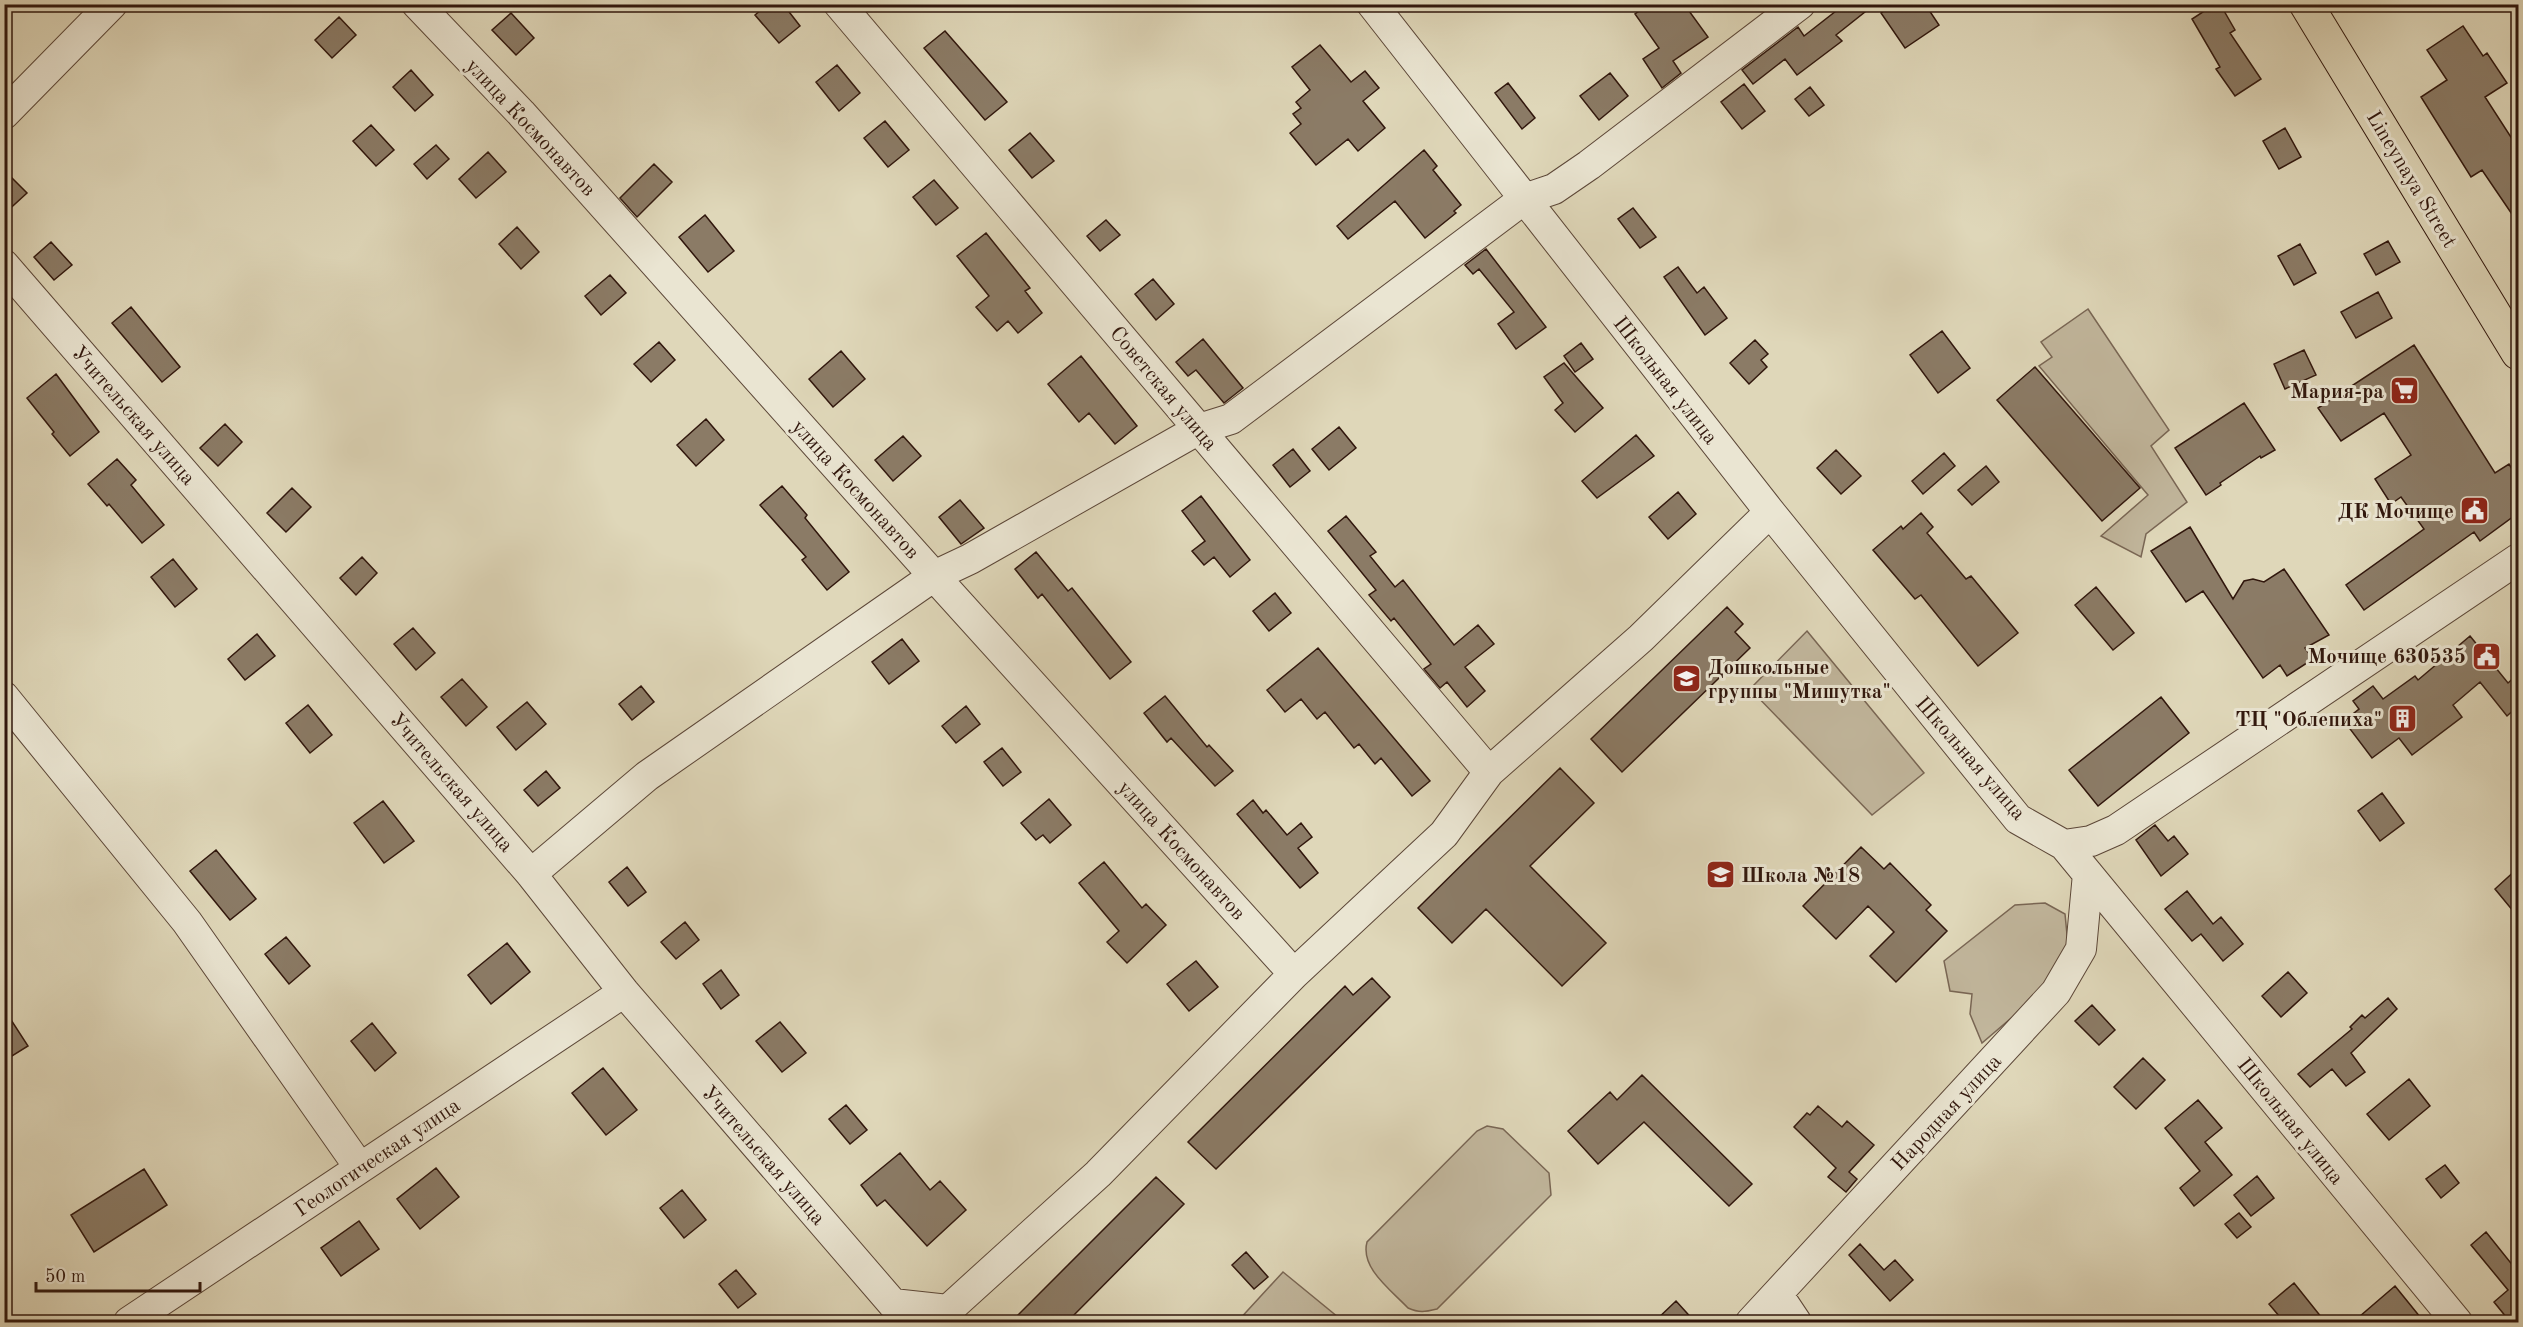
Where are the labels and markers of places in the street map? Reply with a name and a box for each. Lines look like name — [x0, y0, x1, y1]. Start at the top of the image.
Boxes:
supermarket icon: Мария-ра — [2389, 375, 2421, 407]
place label: Мария-ра — [2290, 382, 2384, 403]
public building icon: ДК Мочище — [2459, 495, 2491, 527]
place label: ДК Мочище — [2338, 502, 2454, 523]
public building icon: Мочище 630535 — [2471, 640, 2503, 672]
place label: Мочище 630535 — [2308, 647, 2466, 668]
place label: Дошкольные группы "Мишутка" — [1708, 658, 1891, 703]
school or university icon: Дошкольные группы "Мишутка" — [1671, 663, 1703, 695]
building icon: ТЦ "Облепиха" — [2387, 703, 2419, 735]
place label: ТЦ "Облепиха" — [2235, 710, 2382, 731]
school or university icon: Школа №18 — [1704, 859, 1736, 891]
place label: Школа №18 — [1741, 866, 1860, 887]

